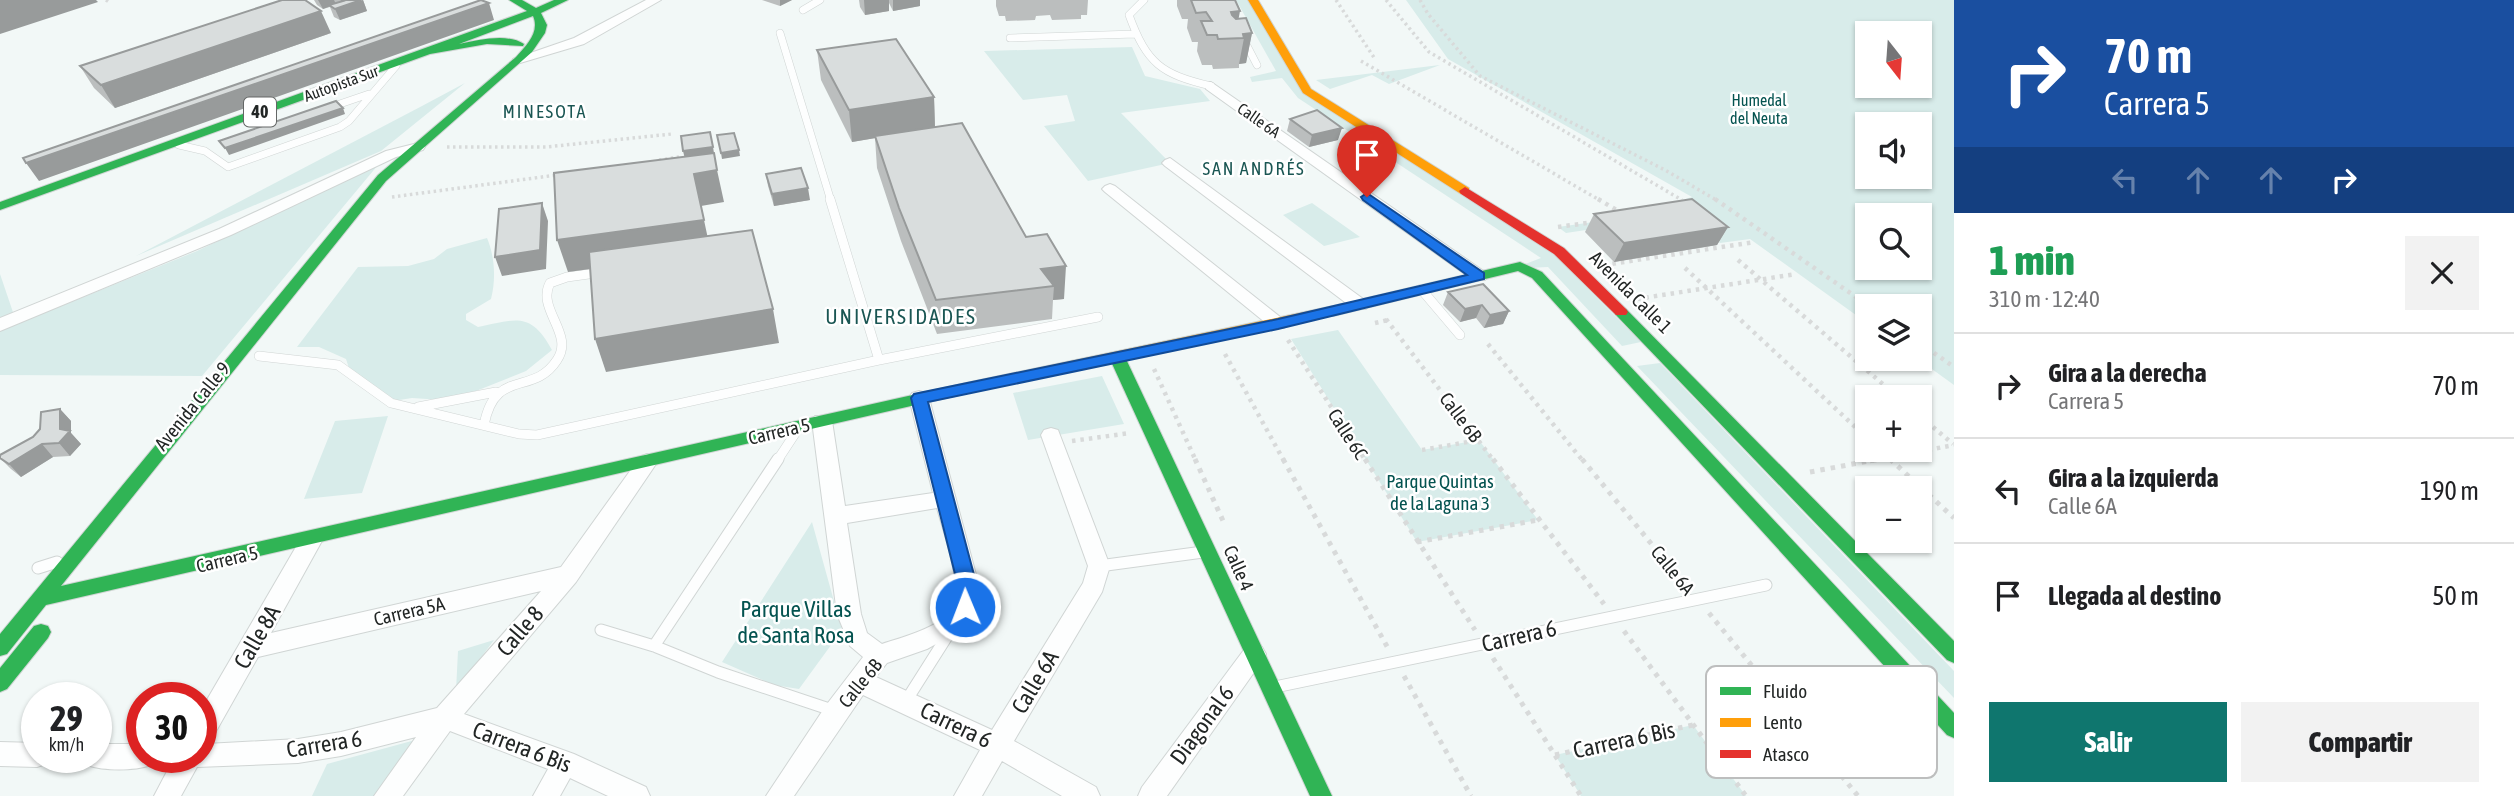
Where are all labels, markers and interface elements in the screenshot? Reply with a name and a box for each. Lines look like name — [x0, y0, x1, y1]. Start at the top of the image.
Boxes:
north arrow — [1855, 21, 1932, 98]
map controls — [1855, 21, 1932, 553]
text: 70 m — [2104, 27, 2192, 83]
icon: right — [1989, 28, 2080, 119]
street label: Autopista Sur — [301, 61, 381, 106]
text: Carrera 5 — [2104, 85, 2210, 122]
park label: Humedal del Neuta — [1730, 91, 1788, 127]
road number: 40 — [244, 98, 276, 127]
street label: Calle 6A — [1234, 99, 1284, 141]
district label: MINESOTA — [503, 101, 587, 122]
button: sound — [1855, 112, 1932, 189]
pin — [1337, 125, 1397, 197]
icon: arrive — [1348, 136, 1386, 174]
district label: SAN ANDRÉS — [1202, 158, 1306, 179]
icon: left — [2106, 161, 2144, 199]
icon: ahead — [2179, 161, 2217, 199]
icon: ahead — [2252, 161, 2290, 199]
icon: right — [2325, 161, 2363, 199]
button: search — [1855, 203, 1932, 280]
text: 1 min — [1989, 236, 2075, 284]
button: close — [2405, 236, 2479, 310]
street label: Avenida Calle 1 — [1585, 246, 1677, 338]
text: 310 m · 12:40 — [1989, 286, 2100, 312]
button: layers — [1855, 294, 1932, 371]
district label: UNIVERSIDADES — [825, 304, 977, 328]
street label: Avenida Calle 9 — [150, 357, 234, 455]
text: Gira a la derecha — [2048, 358, 2207, 388]
icon: right — [1989, 367, 2027, 405]
text: 70 m — [2432, 371, 2479, 401]
button: + — [1855, 385, 1932, 462]
street label: Calle 6B — [1435, 388, 1487, 446]
text: Carrera 5 — [2048, 388, 2124, 414]
street label: Calle 6C — [1324, 405, 1373, 464]
street label: Carrera 5 — [746, 413, 812, 449]
text: Gira a la izquierda — [2048, 463, 2219, 493]
park label: Parque Quintas de la Laguna 3 — [1386, 470, 1494, 514]
icon: left — [1989, 472, 2027, 510]
button: − — [1855, 476, 1932, 553]
text: 190 m — [2420, 476, 2479, 506]
text: Calle 6A — [2048, 493, 2117, 519]
street label: Carrera 5 — [194, 541, 260, 577]
street label: Calle 6A — [1647, 541, 1700, 600]
street label: Calle 4 — [1219, 542, 1259, 594]
position arrow — [928, 570, 1002, 644]
icon: arrive — [1989, 577, 2027, 615]
text: Llegada al destino — [2048, 581, 2221, 611]
text: 50 m — [2432, 581, 2479, 611]
street label: Carrera 5A — [371, 592, 447, 630]
park label: Parque Villas de Santa Rosa — [737, 596, 855, 648]
street label: Calle 8A — [229, 600, 286, 673]
street label: Calle 8 — [491, 601, 549, 661]
street label: Carrera 6 — [1479, 615, 1559, 657]
street label: Calle 6A — [1006, 645, 1064, 718]
street label: Calle 6B — [834, 654, 886, 712]
legend — [1706, 666, 1937, 778]
text: Fluido — [1763, 680, 1807, 702]
street label: Diagonal 6 — [1165, 681, 1239, 769]
speed limit sign: 30 — [126, 682, 217, 773]
street label: Carrera 6 — [916, 697, 996, 753]
text: 29 — [50, 698, 83, 738]
button: Salir — [1989, 702, 2227, 782]
button: Compartir — [2241, 702, 2479, 782]
text: Lento — [1763, 711, 1802, 733]
street label: Carrera 6 Bis — [469, 716, 575, 778]
street label: Carrera 6 Bis — [1571, 717, 1677, 763]
street label: Carrera 6 — [284, 725, 364, 763]
text: km/h — [49, 734, 84, 755]
text: Atasco — [1763, 743, 1809, 765]

